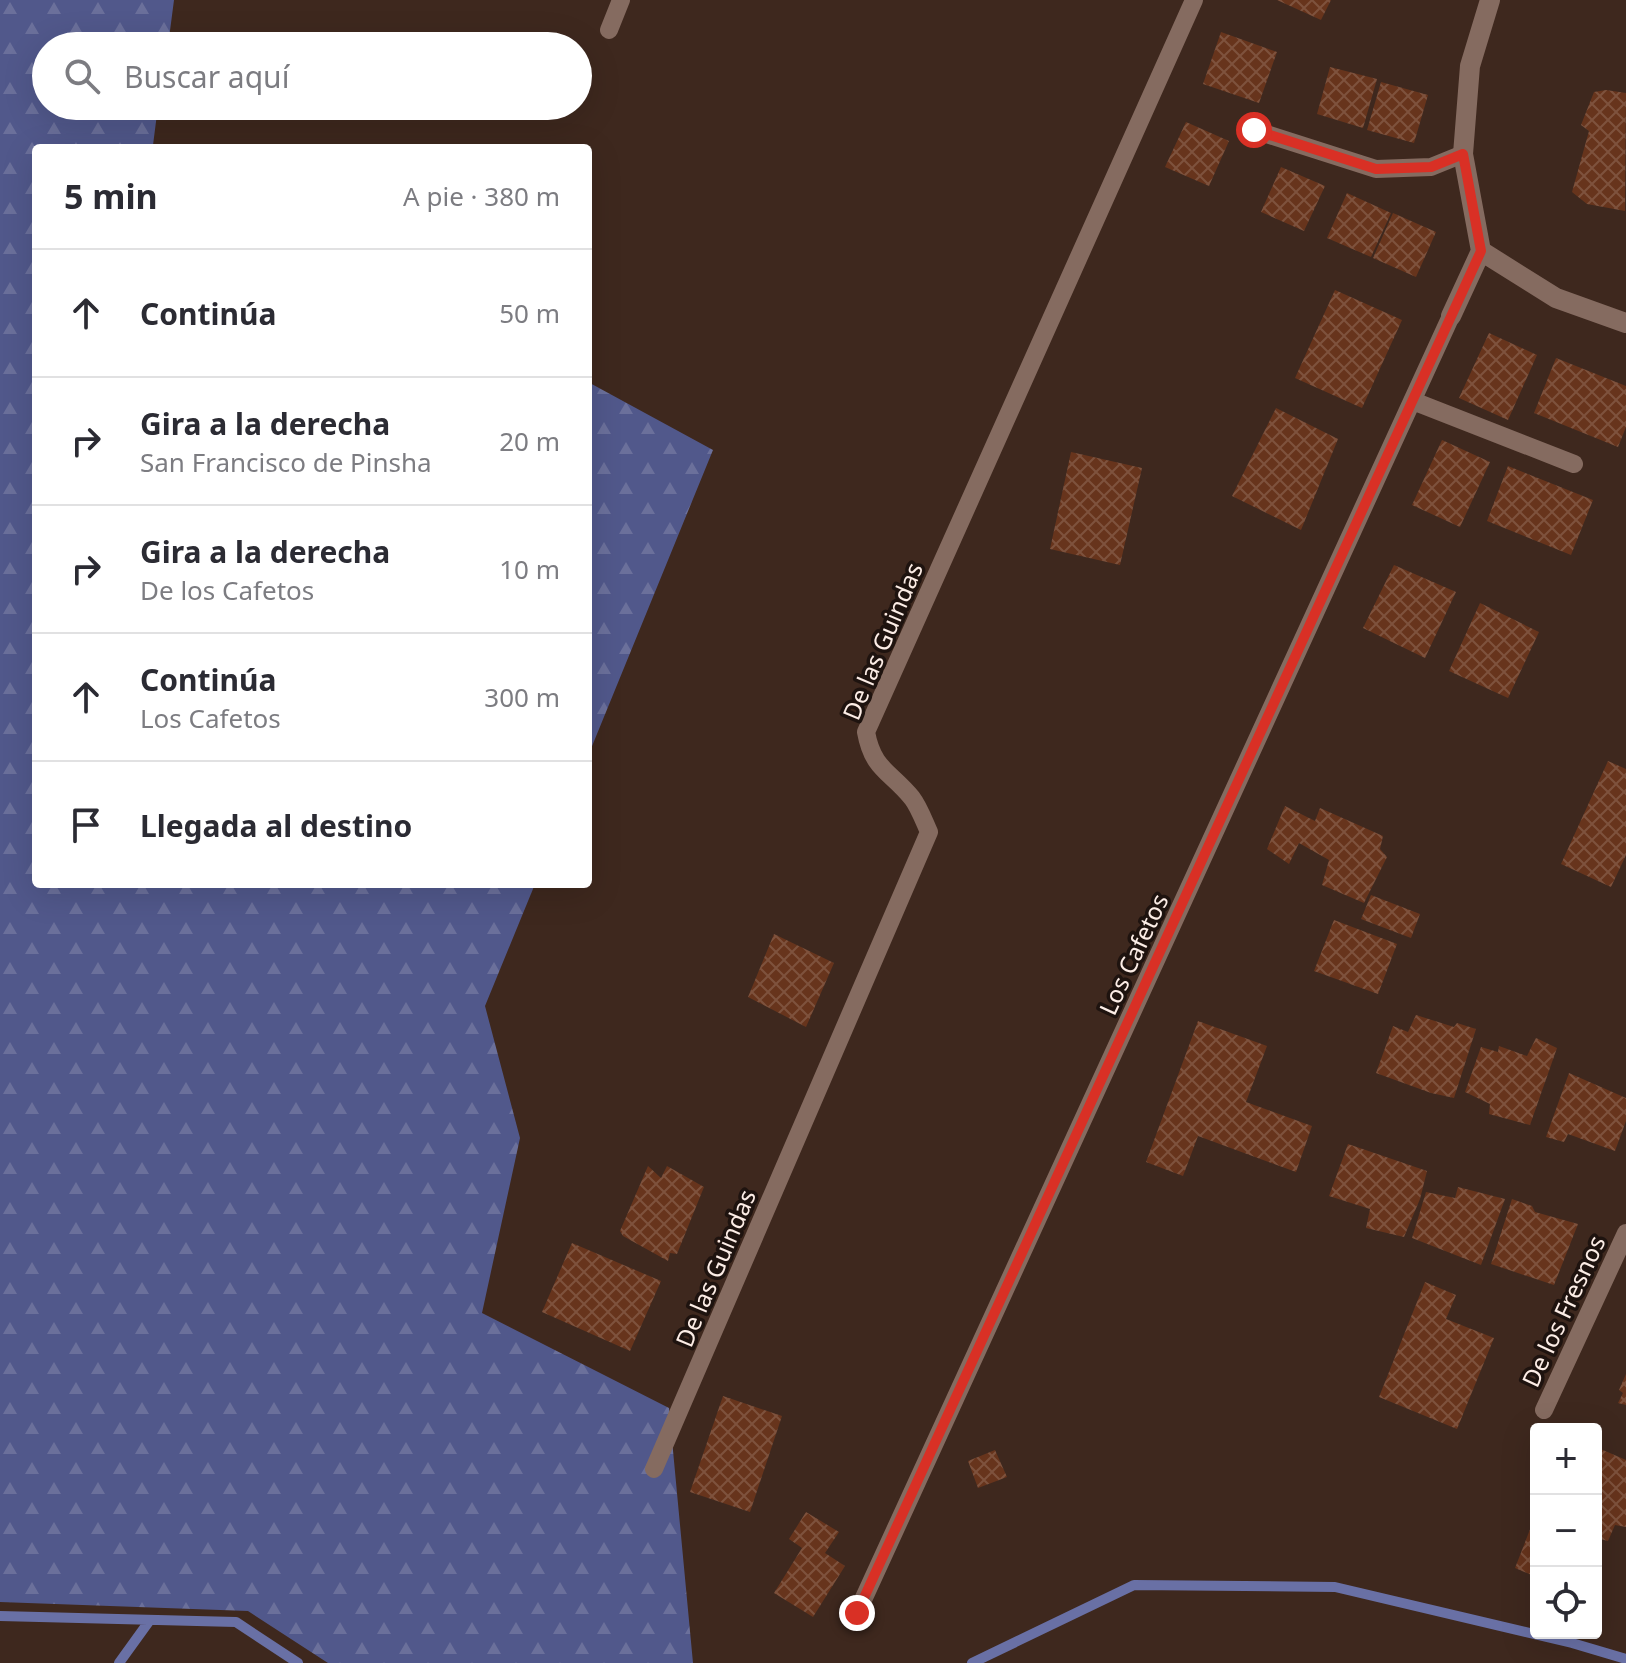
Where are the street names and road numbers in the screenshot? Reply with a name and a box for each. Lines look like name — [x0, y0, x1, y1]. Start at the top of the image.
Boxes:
street label: De las Guindas — [834, 557, 930, 725]
street label: Los Cafetos — [1091, 888, 1175, 1020]
street label: De las Guindas — [667, 1184, 763, 1352]
street label: De los Fresnos — [1513, 1230, 1613, 1392]

